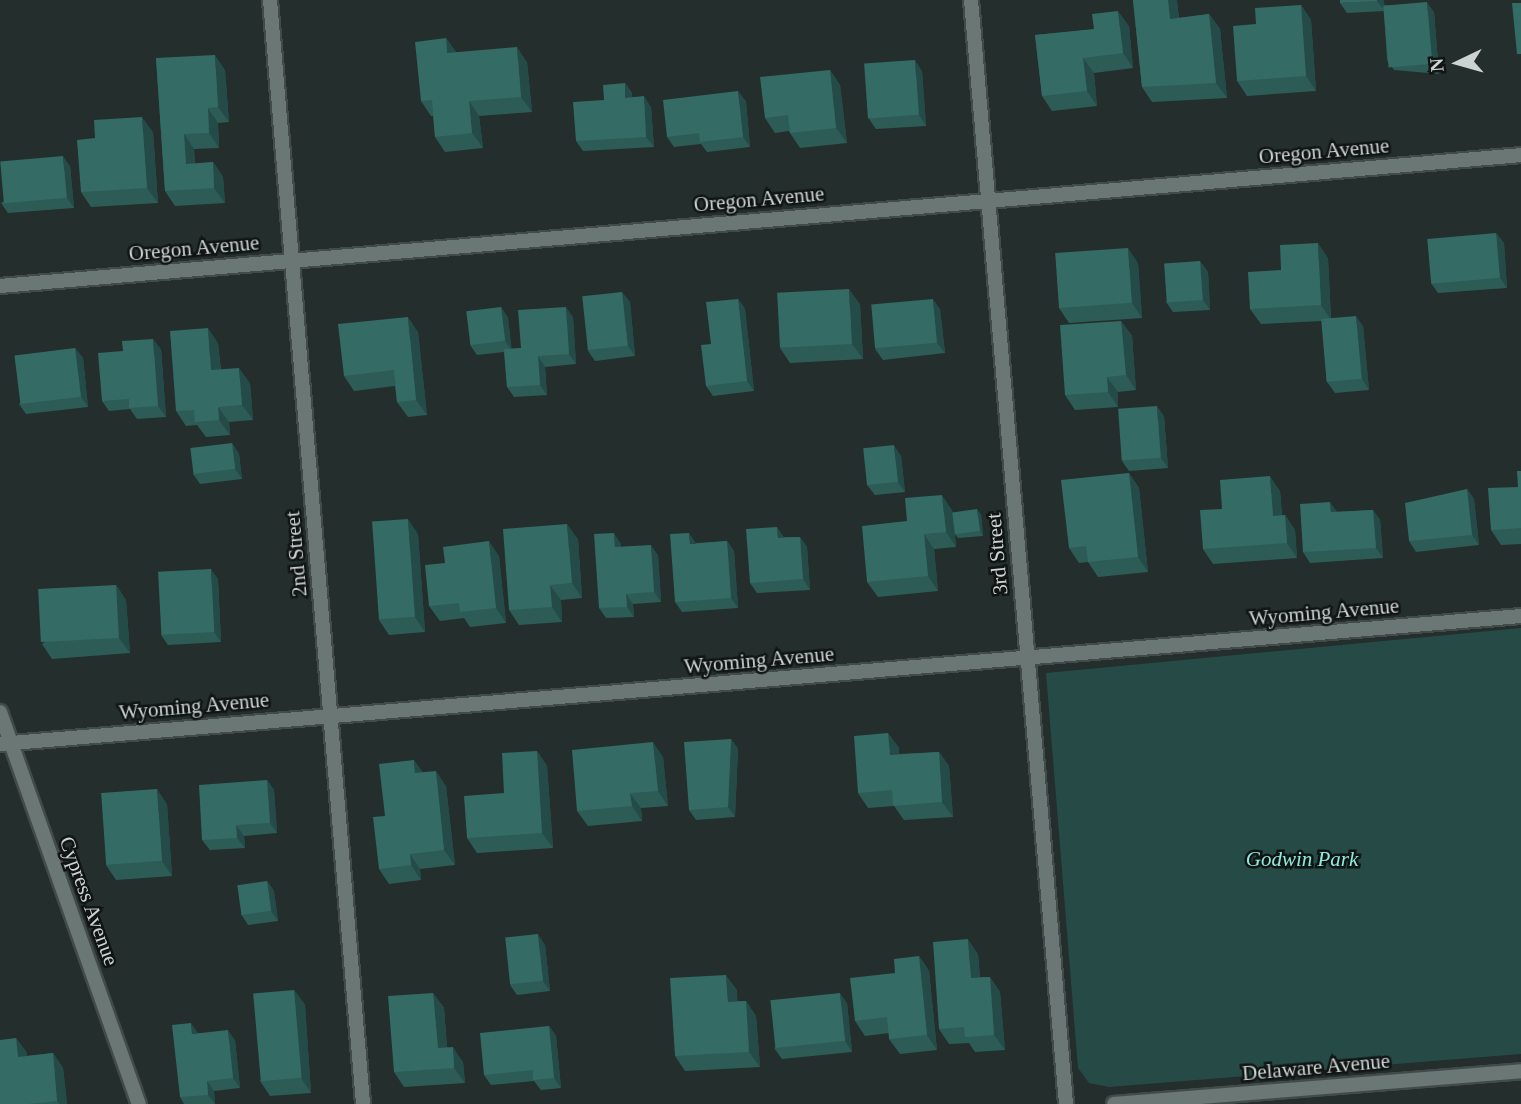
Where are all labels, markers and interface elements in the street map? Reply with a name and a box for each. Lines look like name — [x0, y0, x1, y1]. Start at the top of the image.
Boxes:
north arrow — [1423, 28, 1493, 98]
text: N — [1426, 57, 1448, 73]
street label: Oregon Avenue — [1257, 133, 1391, 169]
street label: Oregon Avenue — [692, 181, 826, 217]
street label: Oregon Avenue — [127, 230, 261, 266]
street label: 2nd Street — [280, 510, 312, 598]
street label: 3rd Street — [981, 512, 1013, 596]
street label: Wyoming Avenue — [1247, 593, 1401, 631]
street label: Wyoming Avenue — [682, 641, 836, 679]
street label: Wyoming Avenue — [117, 687, 271, 725]
street label: Cypress Avenue — [54, 832, 124, 970]
park label: Godwin Park — [1246, 846, 1358, 872]
street label: Delaware Avenue — [1240, 1048, 1392, 1086]

